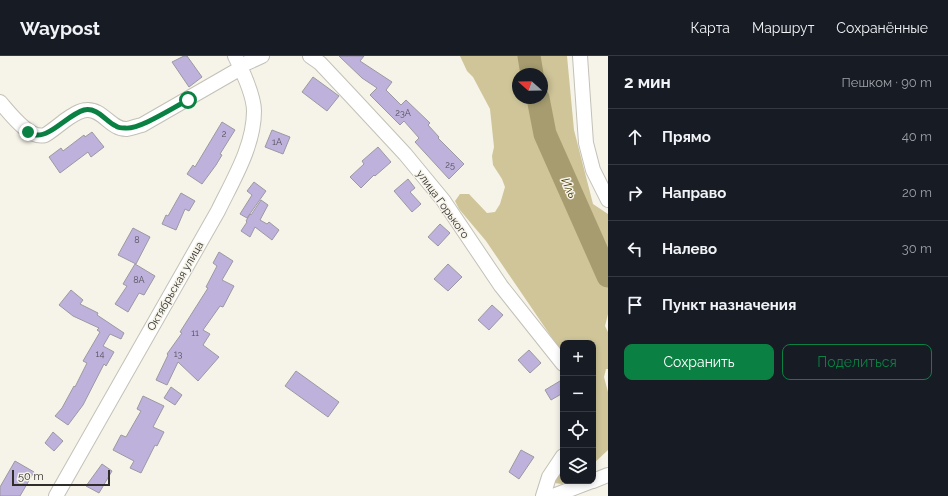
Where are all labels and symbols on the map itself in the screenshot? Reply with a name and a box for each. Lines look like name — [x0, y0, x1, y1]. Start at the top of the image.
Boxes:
north arrow — [512, 68, 548, 104]
route start — [179, 91, 197, 109]
house number: 23А — [395, 108, 411, 118]
route end — [19, 123, 37, 141]
house number: 2 — [222, 129, 227, 139]
house number: 1А — [272, 137, 282, 147]
house number: 25 — [445, 160, 455, 170]
street label: улица Горького — [413, 168, 472, 241]
water label: Иль — [558, 175, 580, 201]
house number: 8 — [134, 235, 140, 245]
street label: Октябрьская улица — [145, 239, 206, 333]
house number: 8А — [133, 275, 145, 285]
house number: 11 — [191, 328, 199, 338]
house number: 14 — [96, 349, 104, 359]
house number: 13 — [174, 349, 183, 359]
scale bar — [12, 468, 110, 487]

